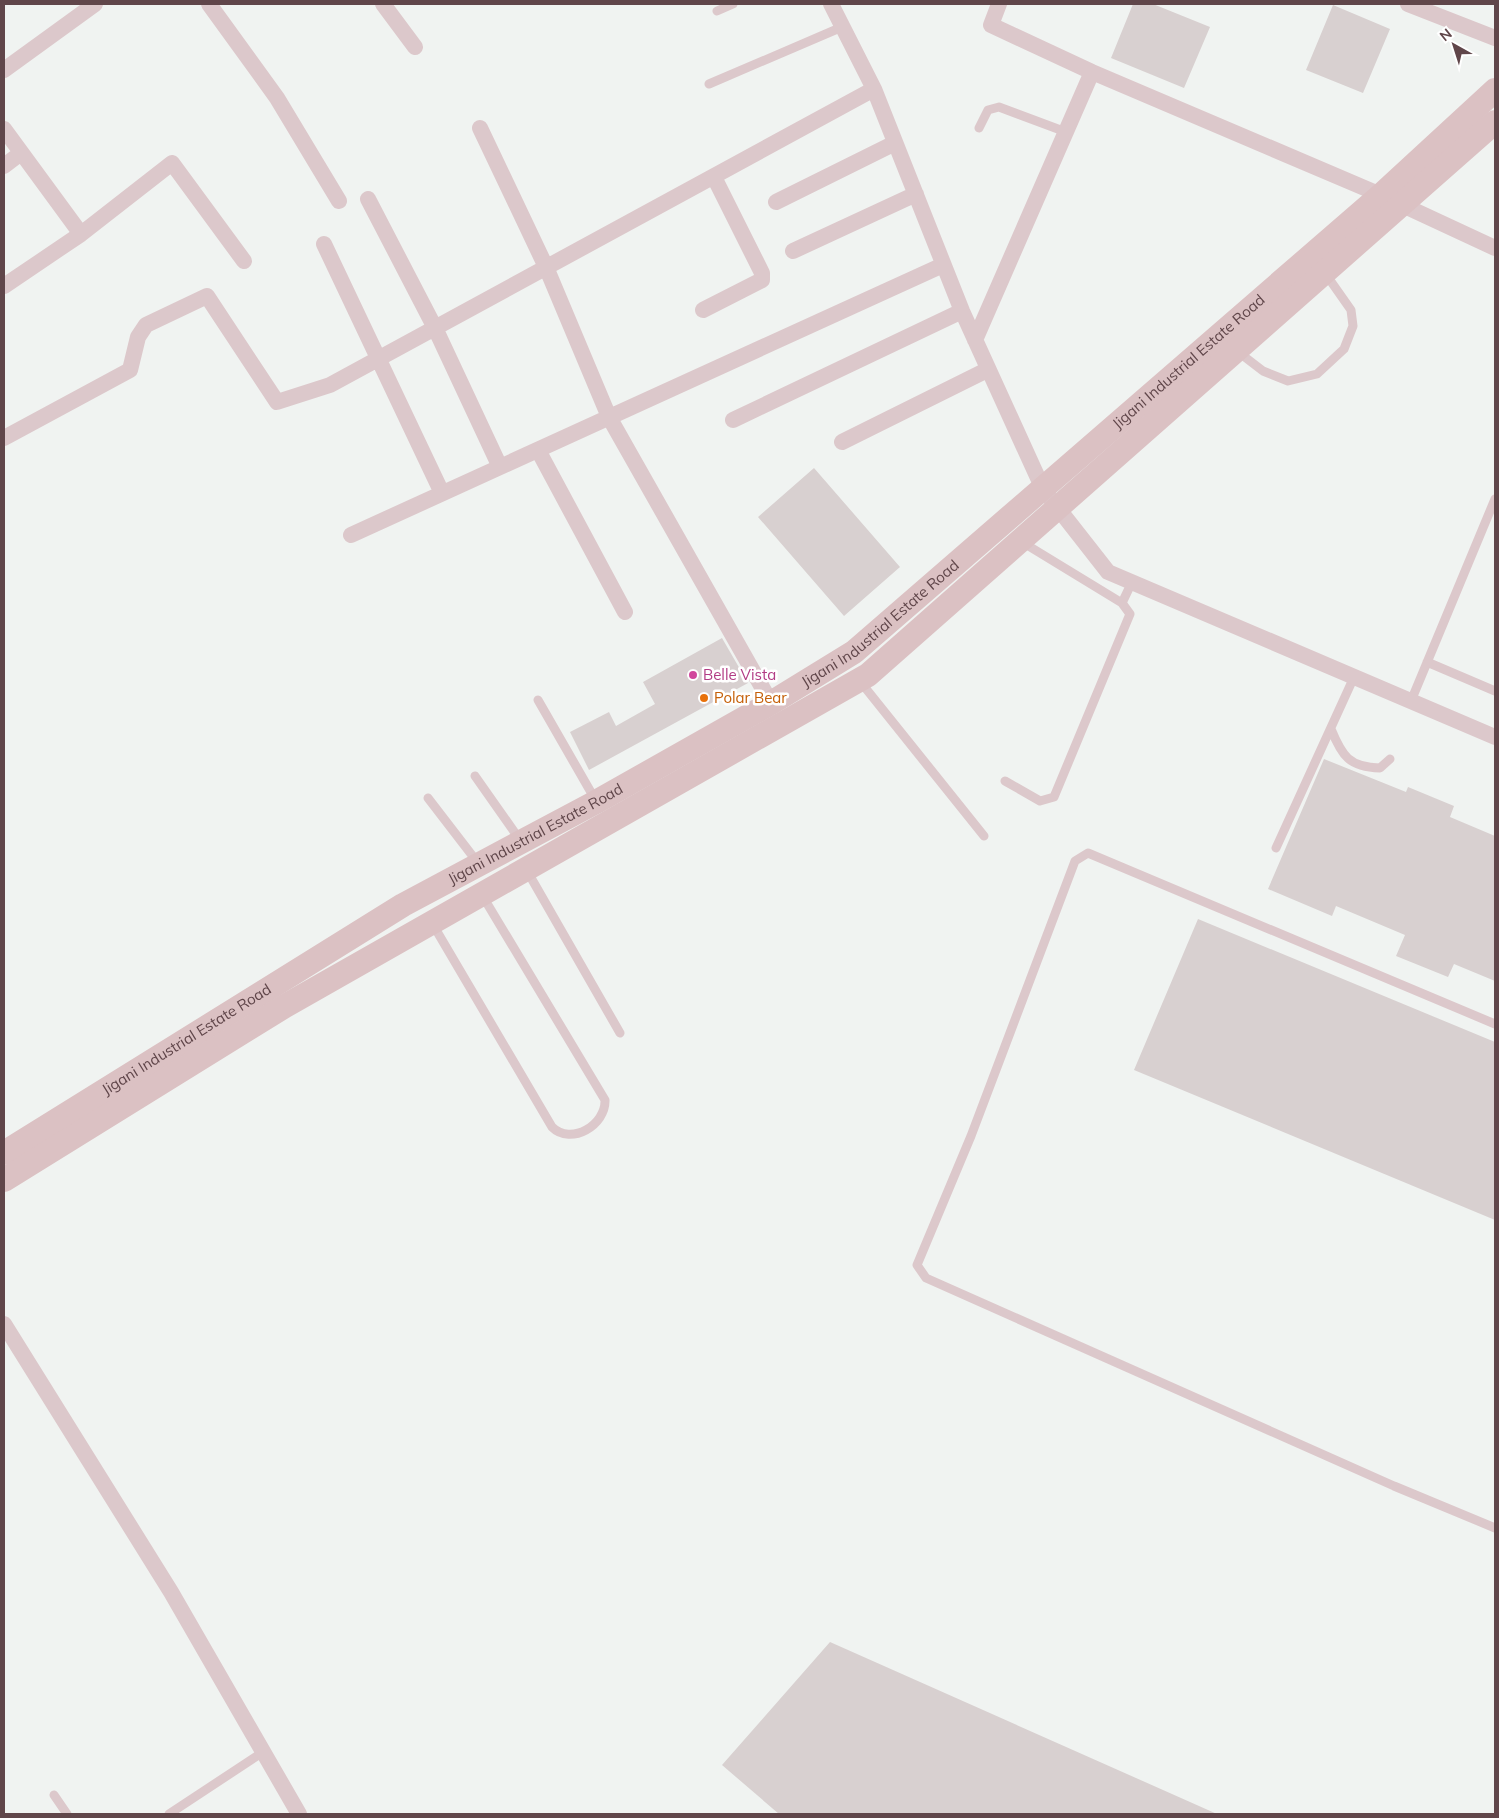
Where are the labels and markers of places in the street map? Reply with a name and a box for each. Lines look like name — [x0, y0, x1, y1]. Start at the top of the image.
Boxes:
place label: Belle Vista — [703, 665, 776, 684]
marker: Belle Vista — [687, 669, 699, 681]
place label: Polar Bear — [714, 688, 787, 707]
marker: Polar Bear — [698, 692, 710, 704]

